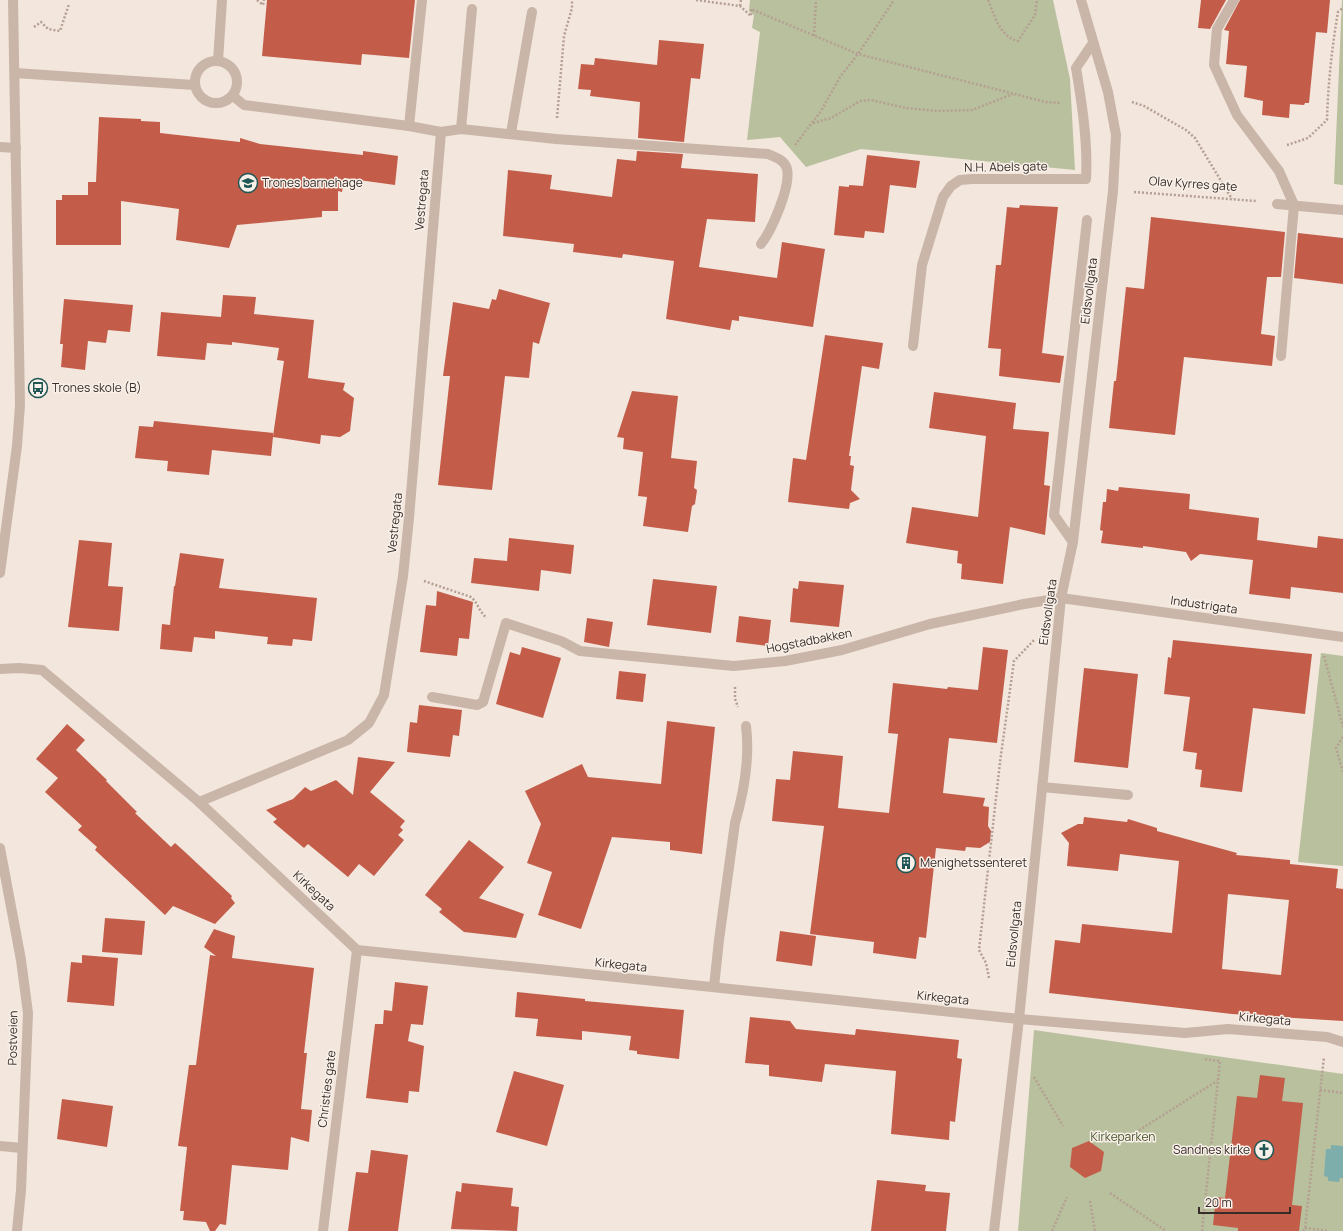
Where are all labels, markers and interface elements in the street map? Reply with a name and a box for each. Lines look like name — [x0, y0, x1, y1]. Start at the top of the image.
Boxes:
street label: N.H. Abels gate — [964, 157, 1048, 176]
street label: Vestregata — [410, 169, 433, 231]
school or university icon: Trones barnehage — [237, 172, 259, 194]
street label: Olav Kyrres gate — [1148, 172, 1238, 195]
place label: Trones barnehage — [262, 174, 363, 191]
street label: Eidsvollgata — [1076, 257, 1101, 325]
bus stop icon: Trones skole (B) — [27, 377, 49, 399]
place label: Trones skole (B) — [52, 379, 142, 396]
street label: Vestregata — [383, 492, 406, 554]
street label: Eidsvollgata — [1034, 578, 1061, 646]
street label: Industrigata — [1169, 591, 1239, 618]
street label: Hogstadbakken — [765, 624, 853, 657]
building icon: Menighetssenteret — [895, 852, 917, 874]
place label: Menighetssenteret — [920, 854, 1027, 871]
street label: Kirkegata — [289, 867, 339, 915]
street label: Eidsvollgata — [1002, 900, 1025, 968]
street label: Kirkegata — [594, 953, 648, 976]
street label: Kirkegata — [916, 986, 970, 1009]
street label: Kirkegata — [1238, 1008, 1292, 1029]
street label: Postveien — [4, 1010, 21, 1066]
street label: Christies gate — [313, 1049, 340, 1129]
park label: Kirkeparken — [1091, 1128, 1155, 1145]
church icon: Sandnes kirke — [1253, 1139, 1275, 1161]
place label: Sandnes kirke — [1173, 1141, 1250, 1158]
scale bar — [1199, 1189, 1290, 1215]
text: 20 m — [1205, 1194, 1232, 1211]

